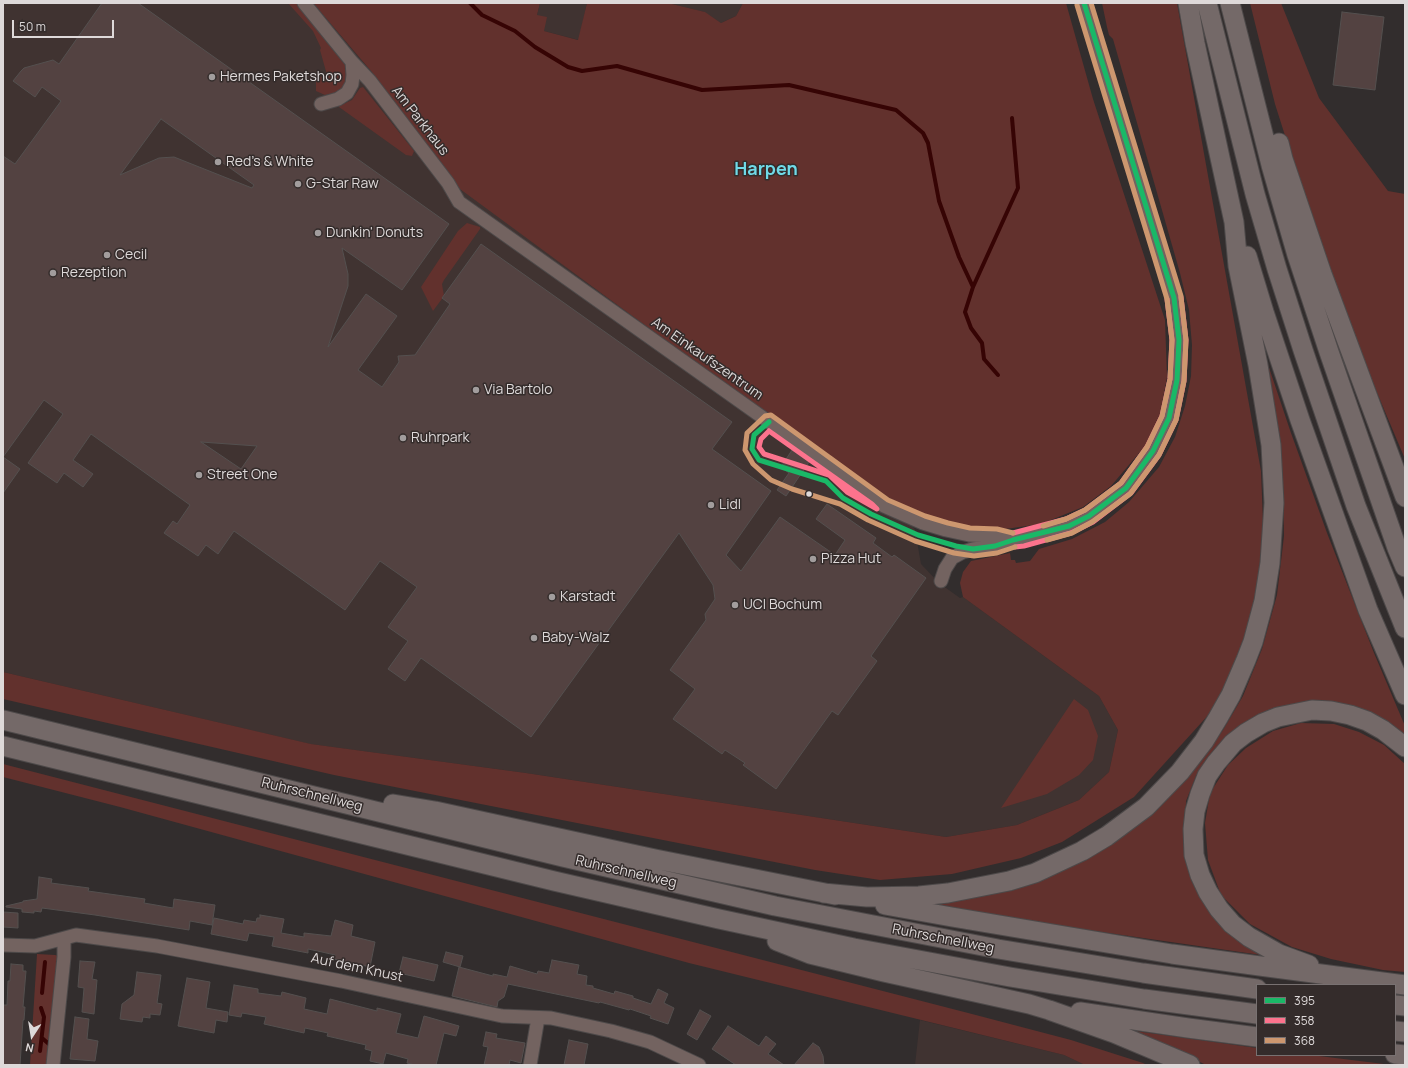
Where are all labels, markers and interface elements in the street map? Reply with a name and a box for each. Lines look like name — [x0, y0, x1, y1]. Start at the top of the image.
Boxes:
scale bar — [14, 12, 116, 38]
text: 50 m — [19, 18, 46, 35]
place label: Hermes Paketshop — [220, 69, 342, 85]
marker: Hermes Paketshop — [207, 72, 217, 82]
street label: Am Parkhaus — [388, 83, 452, 159]
place label: Red’s & White — [226, 154, 314, 170]
marker: Red’s & White — [213, 157, 223, 167]
district label: Harpen — [734, 159, 798, 181]
place label: G-Star Raw — [306, 176, 379, 192]
marker: G-Star Raw — [293, 179, 303, 189]
place label: Dunkin' Donuts — [326, 225, 423, 241]
marker: Dunkin' Donuts — [313, 228, 323, 238]
place label: Cecil — [115, 247, 147, 263]
marker: Cecil — [102, 250, 112, 260]
place label: Rezeption — [61, 265, 127, 281]
marker: Rezeption — [48, 268, 58, 278]
street label: Am Einkaufszentrum — [648, 314, 766, 404]
place label: Via Bartolo — [484, 382, 553, 398]
marker: Via Bartolo — [471, 385, 481, 395]
place label: Ruhrpark — [411, 430, 470, 446]
marker: Ruhrpark — [398, 433, 408, 443]
place label: Street One — [207, 467, 277, 483]
marker: Street One — [194, 470, 204, 480]
unlabelled marker — [804, 489, 814, 499]
place label: Lidl — [719, 497, 741, 513]
marker: Lidl — [706, 500, 716, 510]
place label: Pizza Hut — [821, 551, 881, 567]
marker: Pizza Hut — [808, 554, 818, 564]
place label: Karstadt — [560, 589, 615, 605]
marker: Karstadt — [547, 592, 557, 602]
place label: UCI Bochum — [743, 597, 822, 613]
marker: UCI Bochum — [730, 600, 740, 610]
place label: Baby-Walz — [542, 630, 610, 646]
marker: Baby-Walz — [529, 633, 539, 643]
street label: Ruhrschnellweg — [260, 774, 364, 816]
street label: Ruhrschnellweg — [574, 852, 678, 892]
street label: Ruhrschnellweg — [891, 921, 995, 957]
street label: Auf dem Knust — [309, 950, 405, 986]
legend — [1256, 984, 1396, 1056]
text: 395 — [1294, 992, 1315, 1009]
text: 358 — [1294, 1012, 1315, 1029]
north arrow — [12, 1016, 52, 1056]
text: 368 — [1294, 1032, 1315, 1049]
text: N — [24, 1040, 35, 1056]

